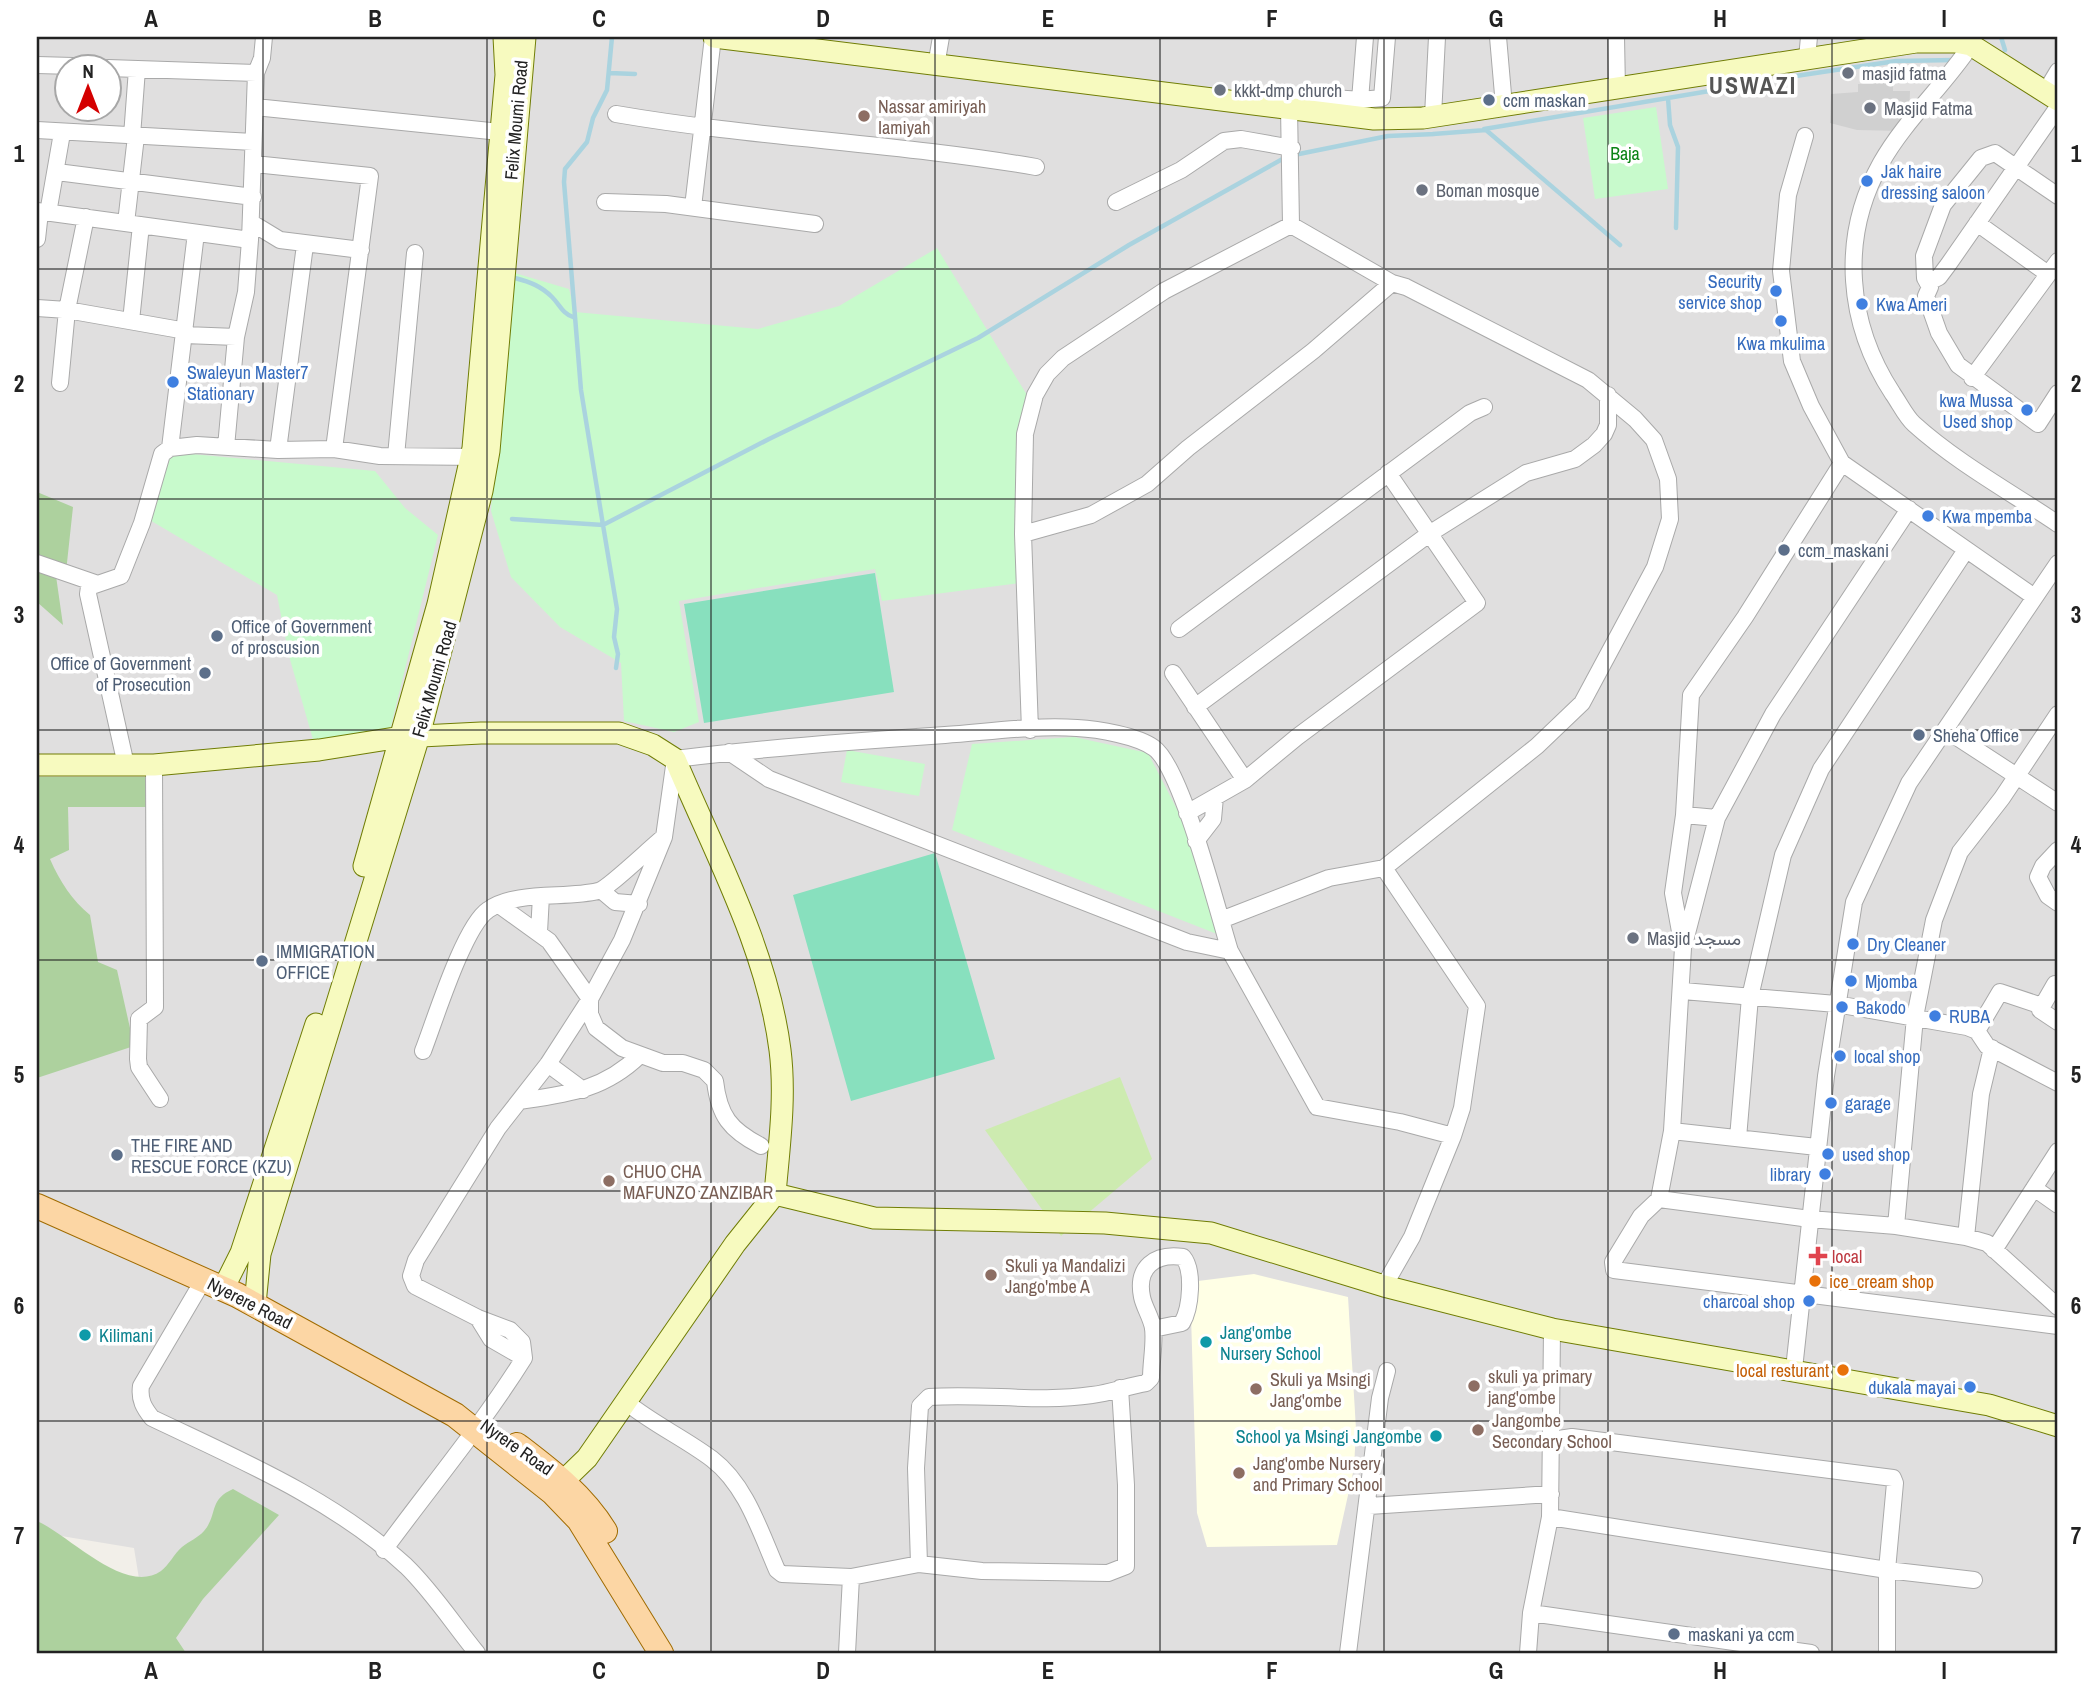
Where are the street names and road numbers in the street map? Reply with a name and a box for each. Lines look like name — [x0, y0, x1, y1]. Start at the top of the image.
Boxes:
street label: Felix Moumi Road — [498, 59, 534, 181]
street label: Felix Moumi Road — [405, 618, 463, 740]
street label: Nyerere Road — [203, 1271, 297, 1335]
street label: Nyrere Road — [476, 1413, 558, 1481]

